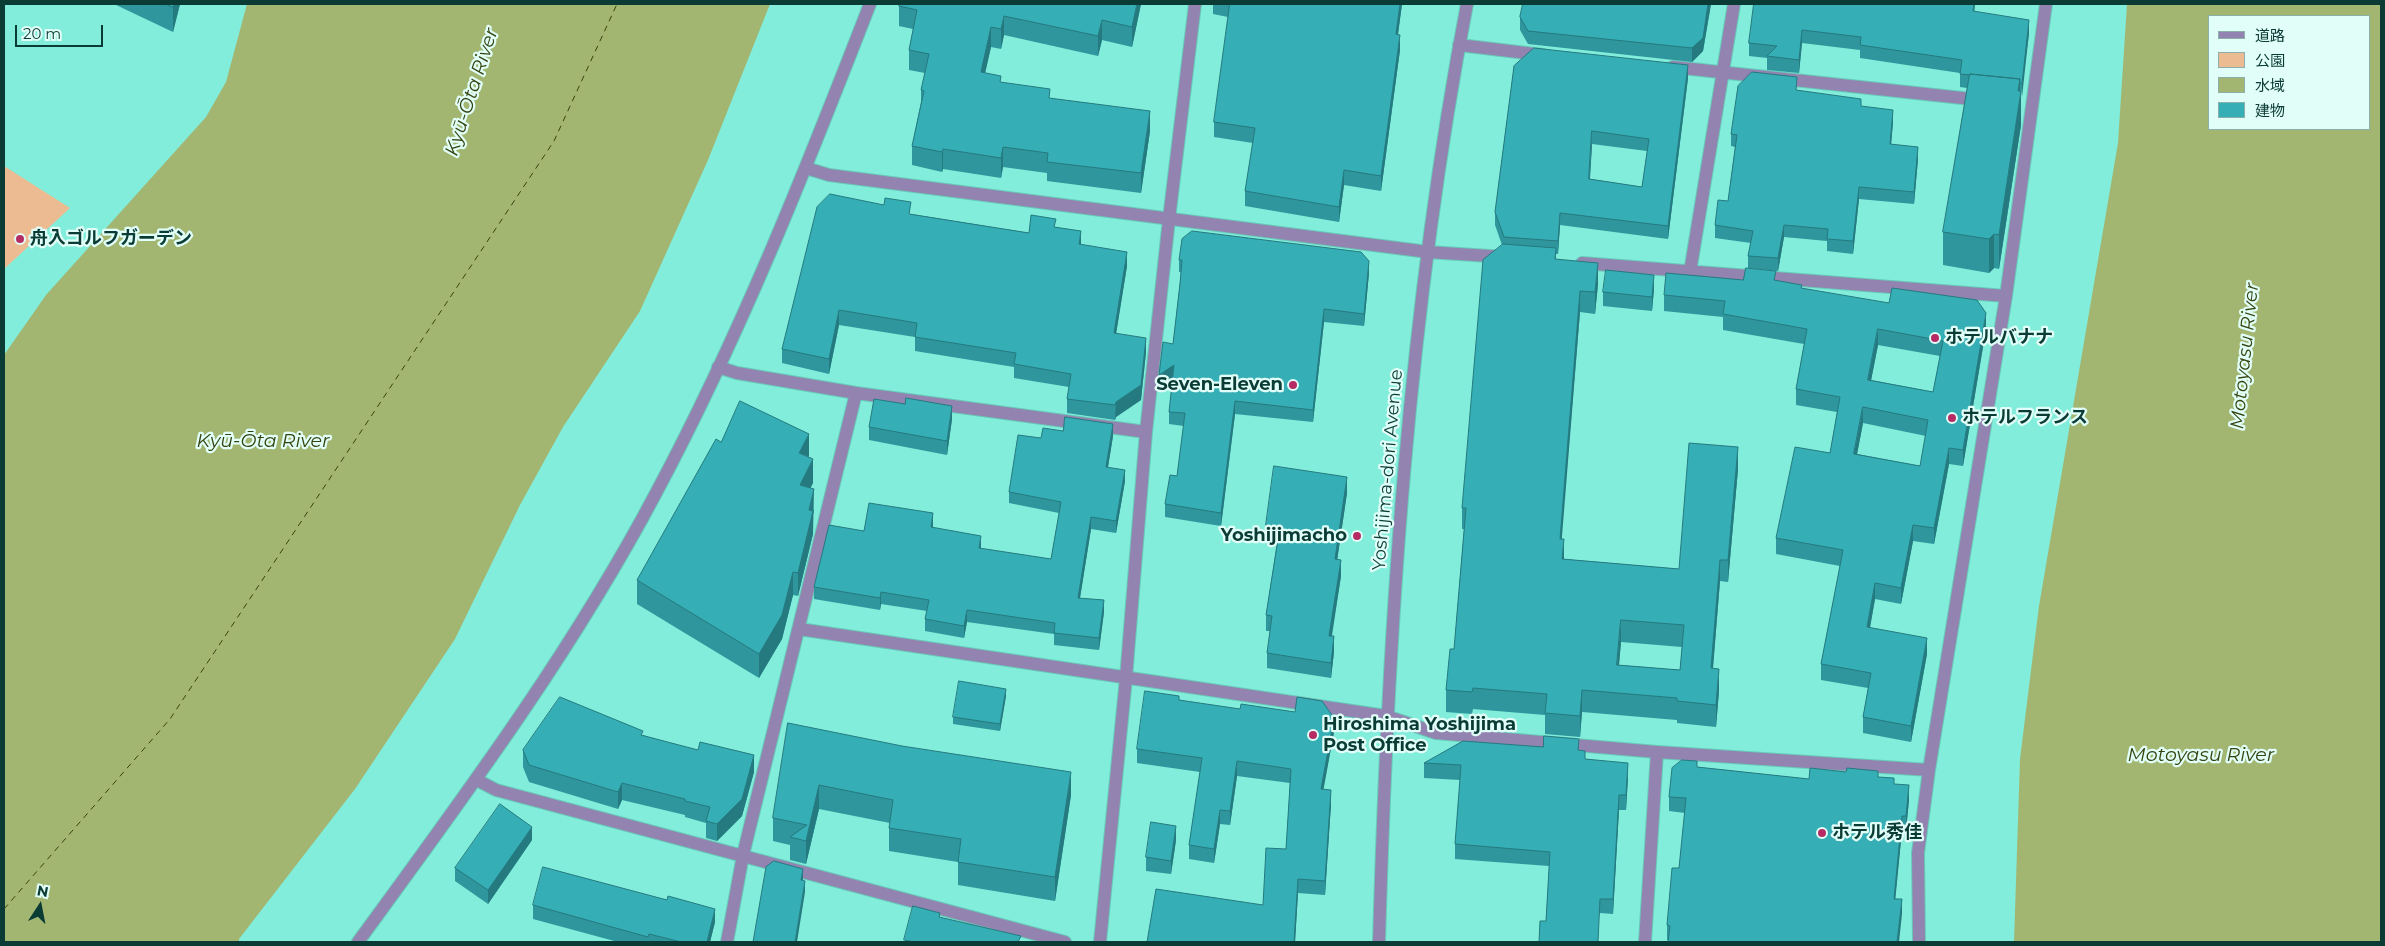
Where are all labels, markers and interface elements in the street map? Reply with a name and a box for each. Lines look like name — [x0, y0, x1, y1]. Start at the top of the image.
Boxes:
scale bar — [18, 15, 105, 47]
legend — [2208, 15, 2370, 130]
text: 20 m — [23, 24, 61, 43]
water label: Kyū-Ōta River — [441, 25, 503, 159]
text: 道路 — [2255, 26, 2285, 45]
text: 公園 — [2255, 51, 2285, 70]
text: 水域 — [2255, 76, 2285, 95]
text: 建物 — [2255, 101, 2285, 120]
place label: 舟入ゴルフガーデン — [30, 228, 192, 250]
marker: 舟入ゴルフガーデン — [14, 233, 26, 245]
water label: Motoyasu River — [2226, 282, 2264, 430]
place label: ホテルバナナ — [1945, 327, 2053, 349]
marker: ホテルバナナ — [1929, 332, 1941, 344]
street label: Yoshijima-dori Avenue — [1368, 368, 1408, 572]
place label: Seven-Eleven — [1156, 374, 1283, 396]
marker: Seven-Eleven — [1287, 379, 1299, 391]
place label: ホテルフランス — [1962, 407, 2088, 429]
marker: ホテルフランス — [1946, 412, 1958, 424]
water label: Kyū-Ōta River — [196, 430, 330, 452]
place label: Yoshijimacho — [1221, 525, 1347, 547]
marker: Yoshijimacho — [1351, 530, 1363, 542]
place label: Hiroshima Yoshijima Post Office — [1323, 714, 1516, 756]
marker: Hiroshima Yoshijima Post Office — [1307, 729, 1319, 741]
water label: Motoyasu River — [2128, 744, 2274, 766]
place label: ホテル秀佳 — [1832, 822, 1922, 844]
marker: ホテル秀佳 — [1816, 827, 1828, 839]
north arrow — [15, 881, 65, 931]
text: N — [36, 881, 50, 901]

